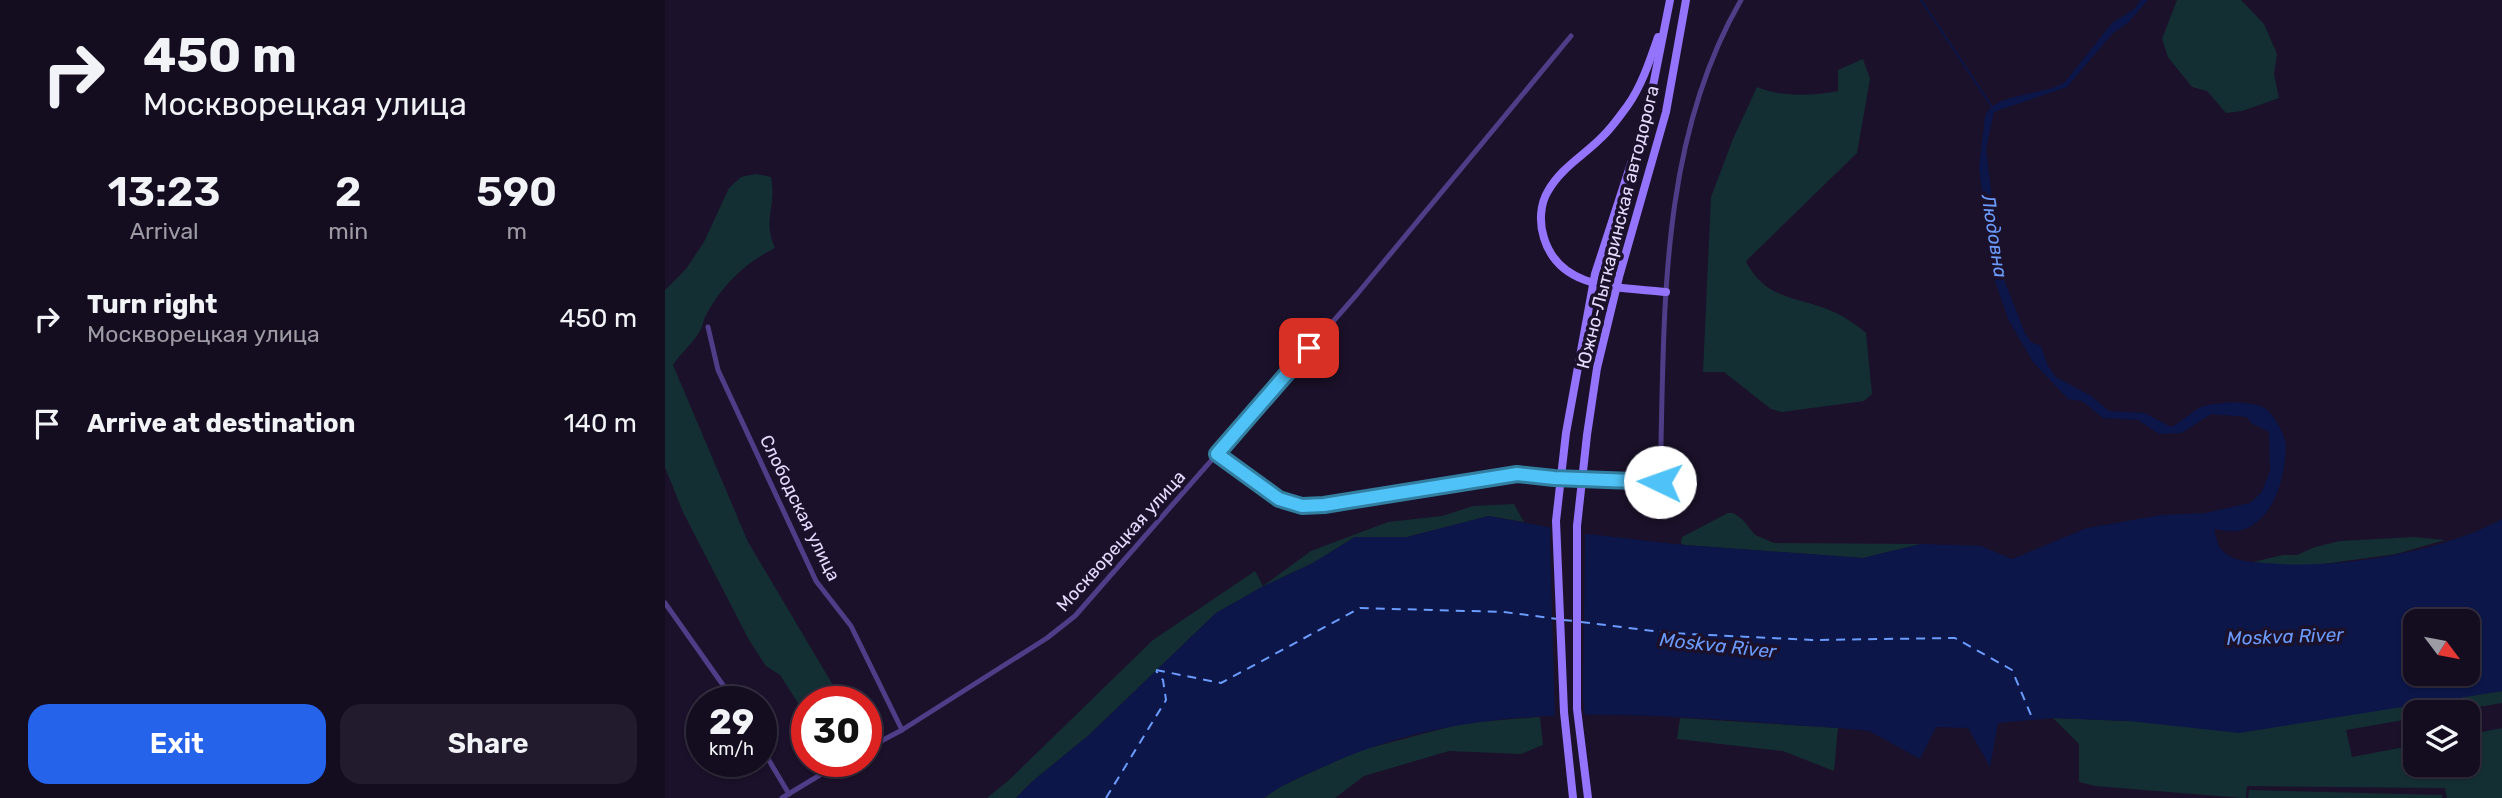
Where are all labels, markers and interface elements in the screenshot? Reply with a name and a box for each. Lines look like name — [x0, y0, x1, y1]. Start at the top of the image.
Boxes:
text: 450 m — [143, 26, 297, 84]
icon: right — [28, 28, 119, 119]
street label: Южно-Лыткаринская автодорога — [1572, 83, 1664, 371]
text: Москворецкая улица — [143, 85, 467, 123]
text: 13:23 — [108, 167, 221, 217]
text: 2 — [335, 167, 362, 217]
text: 590 — [476, 167, 557, 217]
water label: Людовна — [1976, 192, 2012, 279]
text: Arrival — [130, 217, 199, 245]
text: min — [328, 217, 368, 245]
text: m — [506, 217, 527, 245]
text: Turn right — [87, 289, 217, 320]
icon: right — [28, 300, 66, 338]
text: 450 m — [559, 303, 637, 334]
pin — [1279, 318, 1339, 378]
text: Москворецкая улица — [87, 320, 320, 348]
icon: arrive — [1290, 329, 1328, 367]
icon: arrive — [28, 405, 66, 443]
text: Arrive at destination — [87, 408, 355, 439]
text: 140 m — [564, 408, 637, 439]
street label: Слободская улица — [755, 431, 845, 585]
position arrow — [1623, 445, 1697, 519]
street label: Москворецкая улица — [1052, 466, 1190, 616]
north arrow — [2403, 609, 2480, 686]
map controls — [2403, 609, 2480, 777]
water label: Moskva River — [2226, 623, 2345, 650]
water label: Moskva River — [1659, 628, 1778, 663]
speed limit sign: 30 — [791, 686, 882, 777]
button: layers — [2403, 700, 2480, 777]
text: 29 — [709, 701, 754, 743]
button: Exit — [28, 704, 326, 784]
button: Share — [340, 704, 637, 784]
text: km/h — [709, 738, 754, 760]

